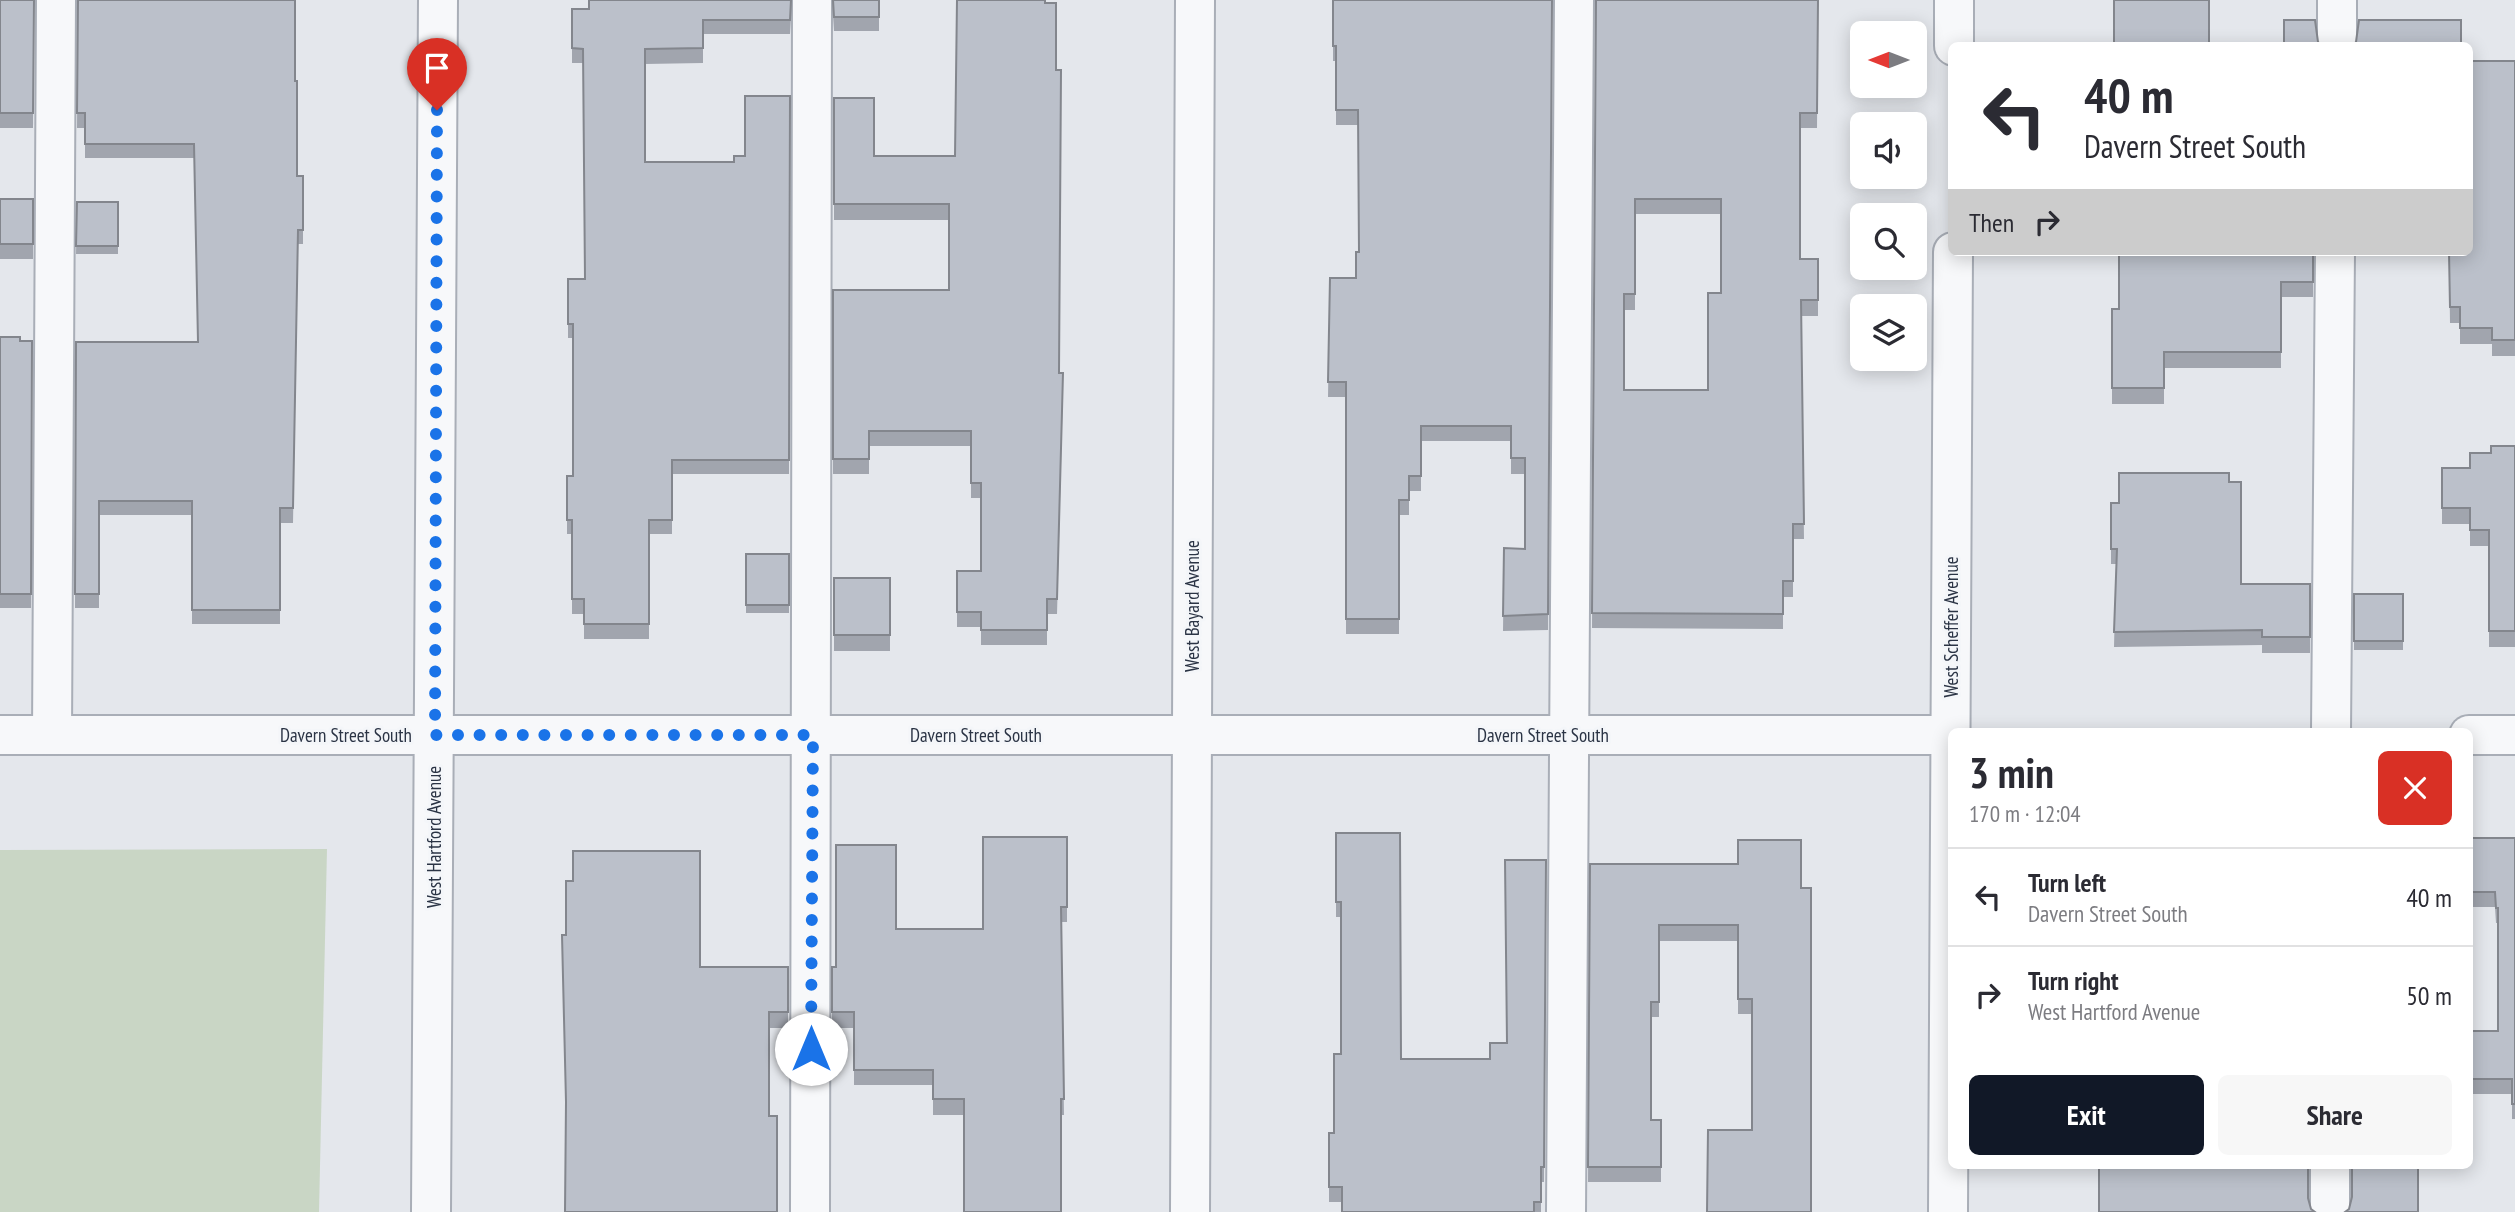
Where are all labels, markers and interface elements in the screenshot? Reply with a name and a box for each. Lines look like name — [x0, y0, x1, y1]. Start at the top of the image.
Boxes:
north arrow — [1850, 21, 1927, 98]
map controls — [1850, 21, 1927, 371]
pin — [407, 38, 467, 110]
icon: arrive — [418, 49, 456, 87]
text: 40 m — [2084, 63, 2173, 127]
icon: left — [1969, 70, 2060, 161]
button: sound — [1850, 112, 1927, 189]
text: Davern Street South — [2084, 125, 2306, 167]
button: search — [1850, 203, 1927, 280]
icon: right — [2028, 203, 2066, 241]
text: Then — [1969, 206, 2014, 239]
button: layers — [1850, 294, 1927, 371]
street label: West Bayard Avenue — [1180, 540, 1204, 672]
street label: West Scheffer Avenue — [1939, 556, 1963, 697]
street label: Davern Street South — [280, 723, 412, 747]
street label: Davern Street South — [910, 723, 1042, 747]
street label: Davern Street South — [1477, 723, 1609, 747]
text: 3 min — [1969, 745, 2054, 800]
button: close — [2378, 751, 2452, 825]
street label: West Hartford Avenue — [422, 766, 446, 908]
text: 170 m · 12:04 — [1969, 799, 2081, 828]
text: Turn left — [2028, 866, 2106, 899]
icon: left — [1969, 878, 2007, 916]
text: 40 m — [2406, 881, 2452, 914]
text: Davern Street South — [2028, 899, 2188, 928]
text: Turn right — [2028, 964, 2119, 997]
icon: right — [1969, 976, 2007, 1014]
text: 50 m — [2406, 979, 2452, 1012]
text: West Hartford Avenue — [2028, 997, 2200, 1026]
position arrow — [774, 1012, 848, 1086]
button: Exit — [1969, 1075, 2204, 1155]
button: Share — [2218, 1075, 2452, 1155]

